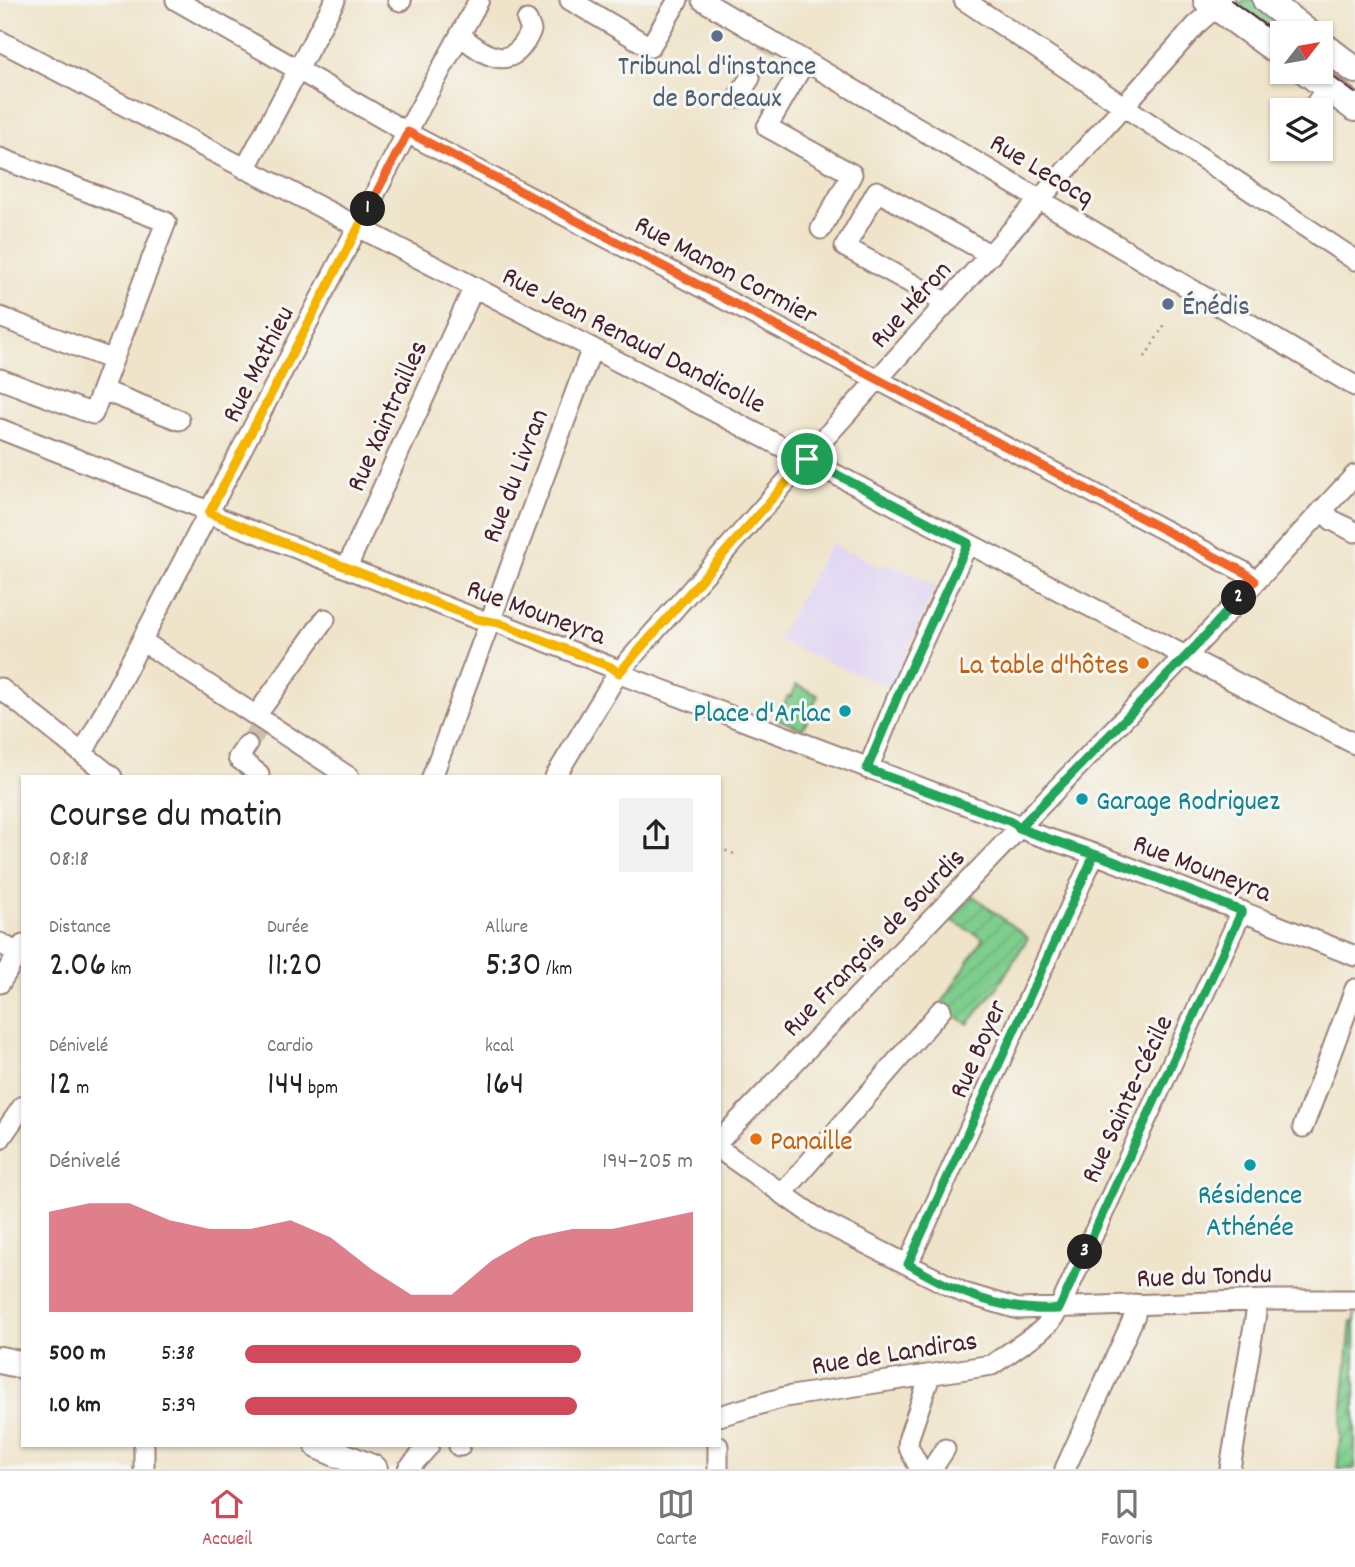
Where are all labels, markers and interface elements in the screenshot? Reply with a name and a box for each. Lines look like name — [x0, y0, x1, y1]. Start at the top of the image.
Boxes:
north arrow — [1270, 21, 1334, 84]
map controls — [1270, 21, 1333, 161]
marker: Tribunal d'instance de Bordeaux — [709, 28, 725, 44]
place label: Tribunal d'instance de Bordeaux — [618, 49, 816, 121]
button: layers — [1270, 98, 1333, 161]
street label: Rue Lecocq — [981, 125, 1100, 219]
pin: 1 — [350, 192, 386, 227]
text: 1 — [365, 195, 370, 222]
street label: Rue Manon Cormier — [626, 207, 824, 338]
street label: Rue Héron — [862, 253, 963, 359]
street label: Rue Jean Renaud Dandicolle — [494, 259, 772, 426]
place label: Énédis — [1182, 289, 1250, 329]
marker: Énédis — [1160, 296, 1176, 312]
street label: Rue Mathieu — [214, 300, 307, 431]
street label: Rue Xaintrailles — [338, 335, 441, 499]
street label: Rue du Livran — [474, 404, 562, 550]
pin — [777, 429, 837, 489]
icon: arrive — [788, 440, 826, 478]
street label: Rue Mouneyra — [460, 571, 611, 659]
pin: 2 — [1222, 580, 1256, 616]
text: 2 — [1234, 584, 1243, 611]
place label: La table d'hôtes — [959, 648, 1129, 688]
marker: La table d'hôtes — [1135, 655, 1151, 671]
place label: Place d'Arlac — [693, 696, 831, 736]
marker: Place d'Arlac — [837, 703, 853, 719]
place label: Garage Rodriguez — [1096, 784, 1280, 824]
text: Course du matin — [49, 790, 282, 845]
marker: Garage Rodriguez — [1074, 791, 1090, 807]
button: share — [619, 798, 693, 872]
street label: Rue Mouneyra — [1126, 826, 1277, 916]
street label: Rue François de Sourdis — [775, 841, 977, 1048]
text: 08:18 — [49, 844, 89, 877]
text: Distance — [49, 915, 111, 942]
text: Durée — [267, 915, 309, 942]
text: Allure — [485, 915, 528, 942]
text: 2.06 — [49, 942, 106, 992]
text: 11:20 — [267, 942, 323, 992]
text: 5:30 — [485, 942, 542, 992]
text: km — [106, 957, 132, 984]
text: /km — [542, 957, 572, 984]
street label: Rue Boyer — [941, 994, 1020, 1106]
street label: Rue Sainte-Cécile — [1073, 1009, 1186, 1191]
text: Dénivelé — [49, 1034, 108, 1061]
text: Cardio — [267, 1034, 313, 1061]
text: kcal — [485, 1034, 514, 1061]
text: 12 — [49, 1061, 72, 1111]
text: 144 — [267, 1061, 304, 1111]
text: 164 — [485, 1061, 524, 1111]
text: m — [72, 1076, 89, 1103]
text: bpm — [304, 1076, 338, 1103]
place label: Panaille — [770, 1124, 853, 1164]
marker: Panaille — [748, 1131, 764, 1147]
text: Dénivelé — [49, 1146, 121, 1179]
text: 194–205 m — [602, 1146, 693, 1179]
marker: Résidence Athénée — [1242, 1157, 1258, 1173]
place label: Résidence Athénée — [1198, 1178, 1302, 1250]
pin: 3 — [1068, 1234, 1102, 1270]
text: 3 — [1080, 1238, 1089, 1265]
street label: Rue du Tondu — [1136, 1257, 1272, 1301]
street label: Rue de Landiras — [809, 1323, 981, 1389]
text: 500 m — [49, 1338, 106, 1371]
text: 5:38 — [161, 1338, 195, 1371]
text: 1.0 km — [49, 1390, 101, 1423]
text: 5:39 — [161, 1390, 196, 1423]
tab: Accueil — [202, 1485, 252, 1554]
tab: Carte — [656, 1485, 697, 1554]
tab: Favoris — [1101, 1485, 1153, 1554]

